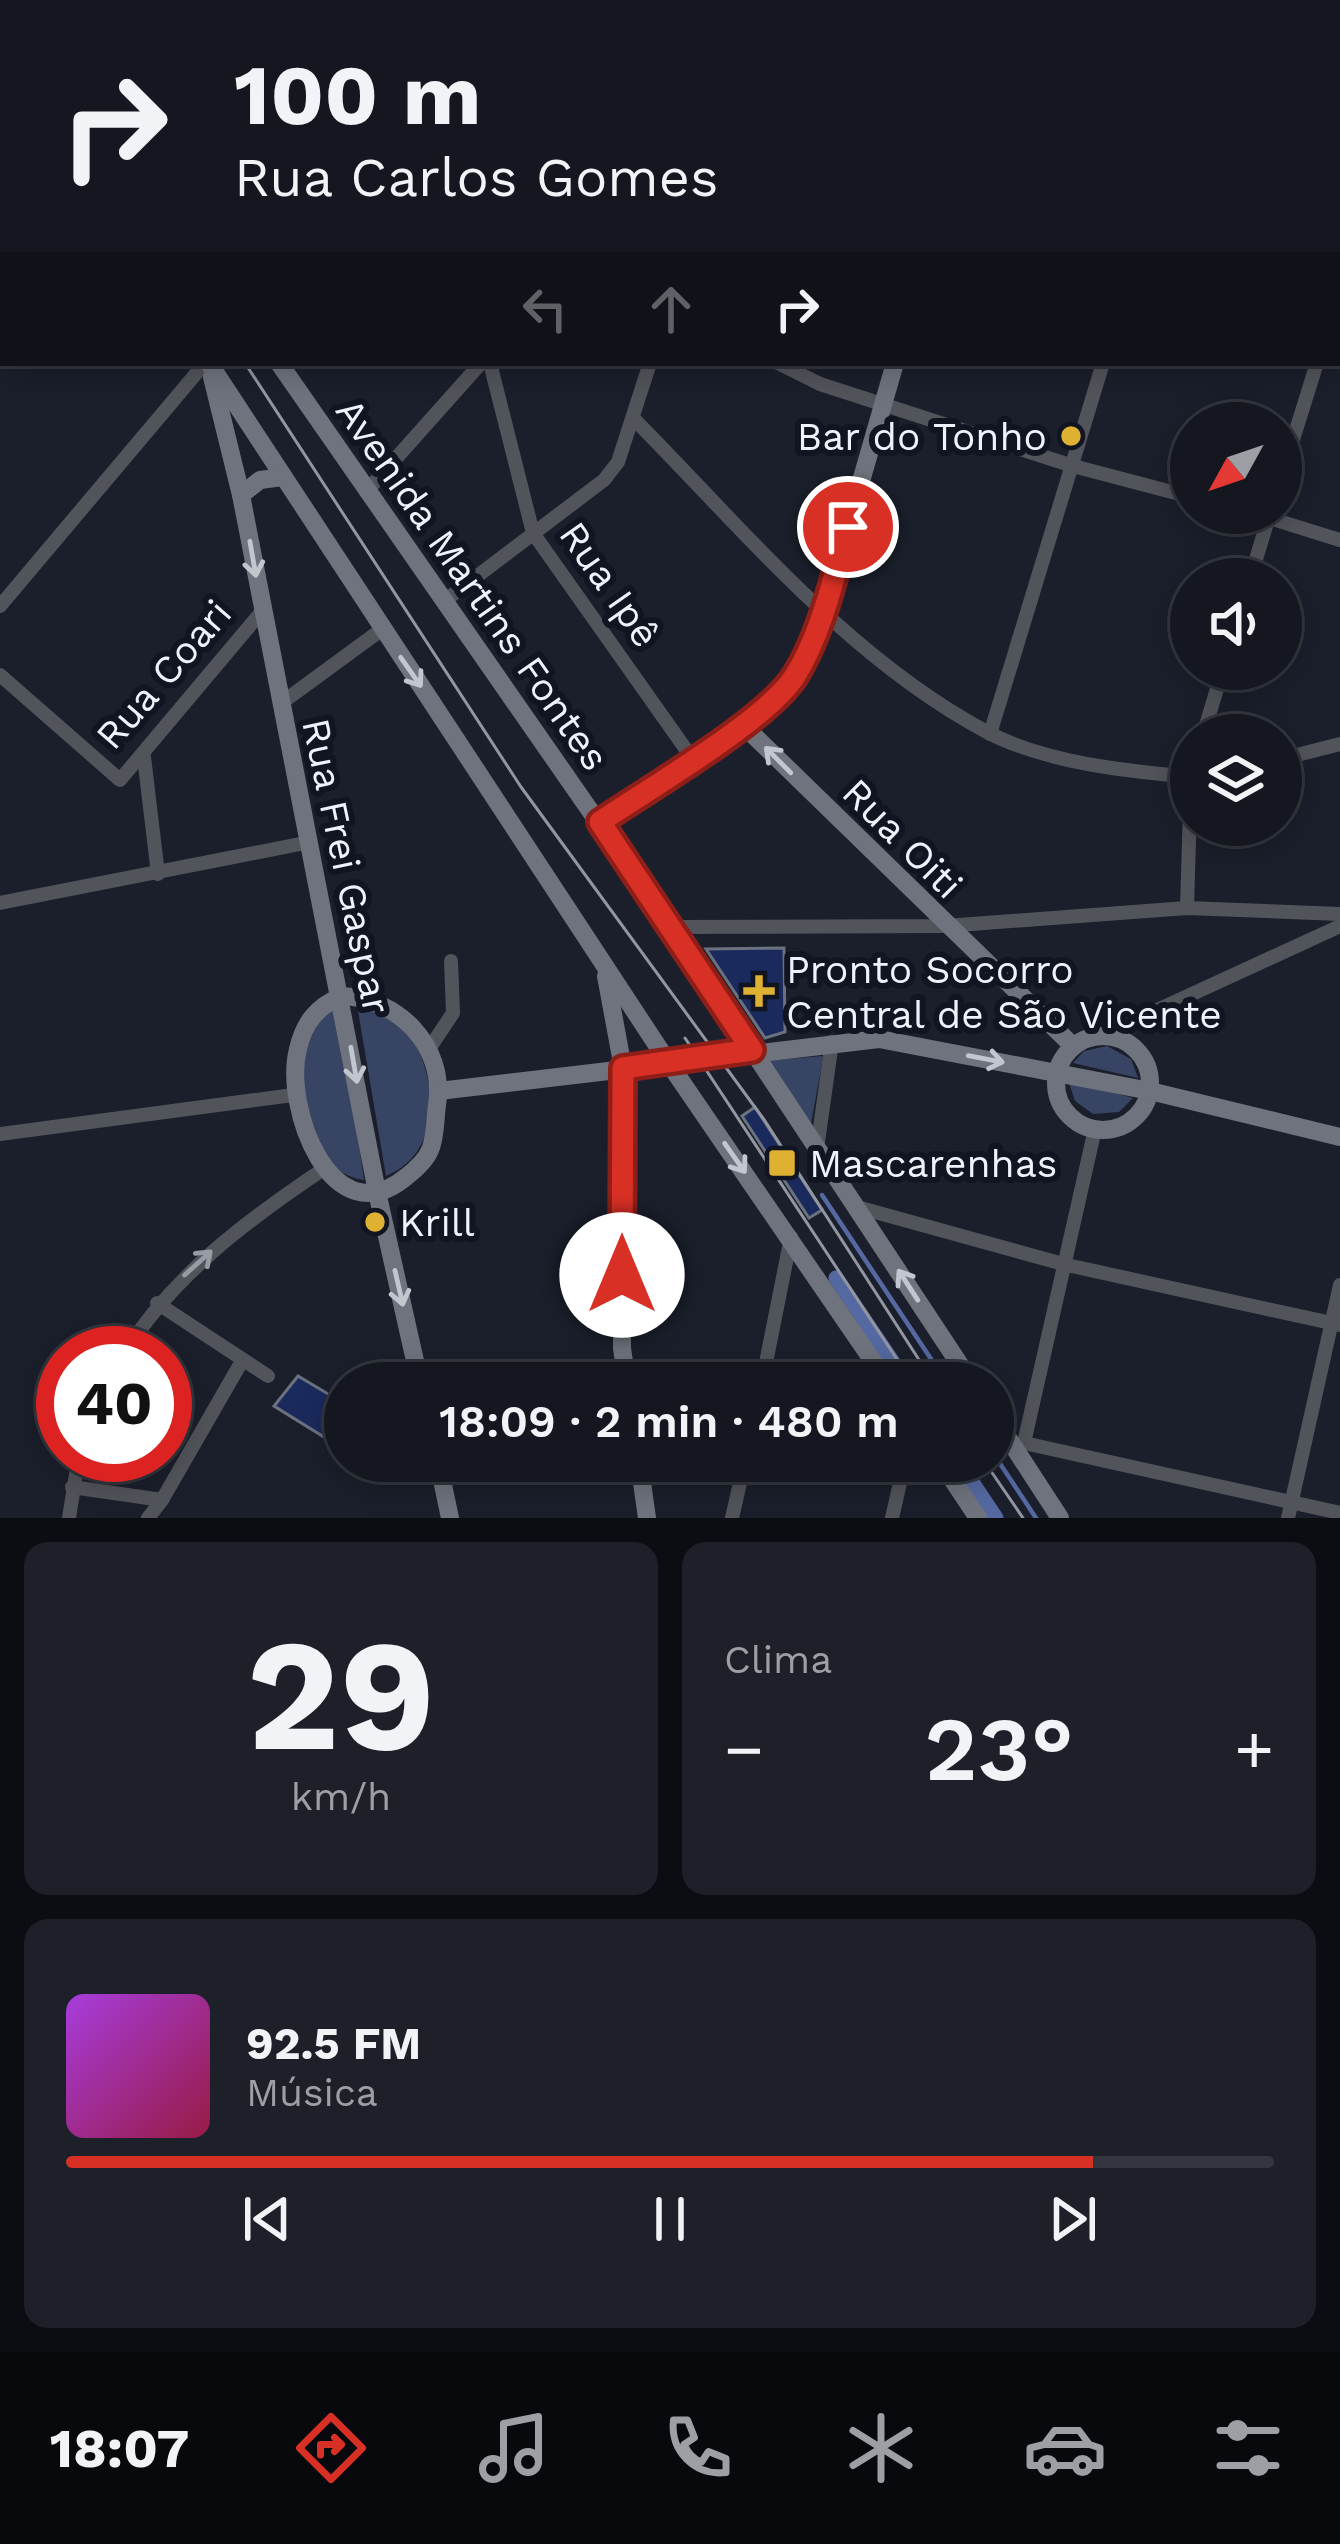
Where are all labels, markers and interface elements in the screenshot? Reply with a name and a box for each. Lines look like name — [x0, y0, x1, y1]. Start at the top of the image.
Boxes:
text: 100 m — [234, 46, 481, 144]
icon: right — [36, 48, 192, 204]
text: Rua Carlos Gomes — [234, 146, 718, 209]
icon: left — [512, 276, 578, 342]
icon: ahead — [638, 276, 704, 342]
icon: right — [764, 276, 830, 342]
street label: Avenida Martins Fontes — [327, 390, 618, 779]
north arrow — [1170, 402, 1302, 534]
map controls — [1170, 402, 1302, 846]
place label: Bar do Tonho — [797, 414, 1047, 459]
marker: Bar do Tonho — [1058, 423, 1084, 449]
pin — [797, 476, 899, 578]
icon: arrive — [815, 494, 881, 560]
street label: Rua Ipê — [550, 513, 669, 655]
one-way arrow — [243, 538, 265, 577]
button: sound — [1170, 558, 1302, 690]
street label: Rua Coari — [87, 591, 240, 758]
one-way arrow — [398, 655, 423, 688]
street label: Rua Frei Gaspar — [293, 714, 400, 1018]
button: layers — [1170, 714, 1302, 846]
one-way arrow — [764, 746, 793, 775]
street label: Rua Oiti — [834, 769, 972, 907]
place label: Pronto Socorro Central de São Vicente — [786, 947, 1222, 1037]
marker: Pronto Socorro Central de São Vicente — [743, 975, 775, 1007]
one-way arrow — [344, 1044, 367, 1083]
one-way arrow — [966, 1049, 1005, 1071]
one-way arrow — [722, 1140, 747, 1174]
place label: Mascarenhas — [809, 1141, 1057, 1186]
marker: Mascarenhas — [766, 1147, 798, 1179]
place label: Krill — [399, 1200, 475, 1245]
marker: Krill — [362, 1209, 388, 1235]
position arrow — [559, 1212, 685, 1338]
one-way arrow — [182, 1250, 212, 1277]
one-way arrow — [388, 1268, 411, 1306]
one-way arrow — [896, 1269, 921, 1303]
speed limit sign: 40 — [36, 1326, 192, 1482]
text: 18:09 · 2 min · 480 m — [439, 1395, 899, 1448]
text: 29 — [246, 1604, 436, 1787]
text: Clima — [724, 1637, 832, 1682]
text: 23° — [924, 1696, 1074, 1802]
text: − — [724, 1711, 764, 1788]
text: + — [1234, 1711, 1274, 1788]
text: km/h — [291, 1774, 391, 1819]
text: 92.5 FM — [246, 2017, 421, 2070]
text: Música — [246, 2070, 378, 2115]
icon: previous — [234, 2186, 300, 2252]
icon: pause — [637, 2186, 703, 2252]
icon: next — [1040, 2186, 1106, 2252]
icon: directions — [289, 2406, 373, 2490]
icon: music — [472, 2406, 556, 2490]
icon: phone — [656, 2406, 740, 2490]
icon: climate — [839, 2406, 923, 2490]
icon: car — [1023, 2406, 1107, 2490]
icon: filters — [1206, 2406, 1290, 2490]
text: 18:07 — [50, 2417, 189, 2480]

